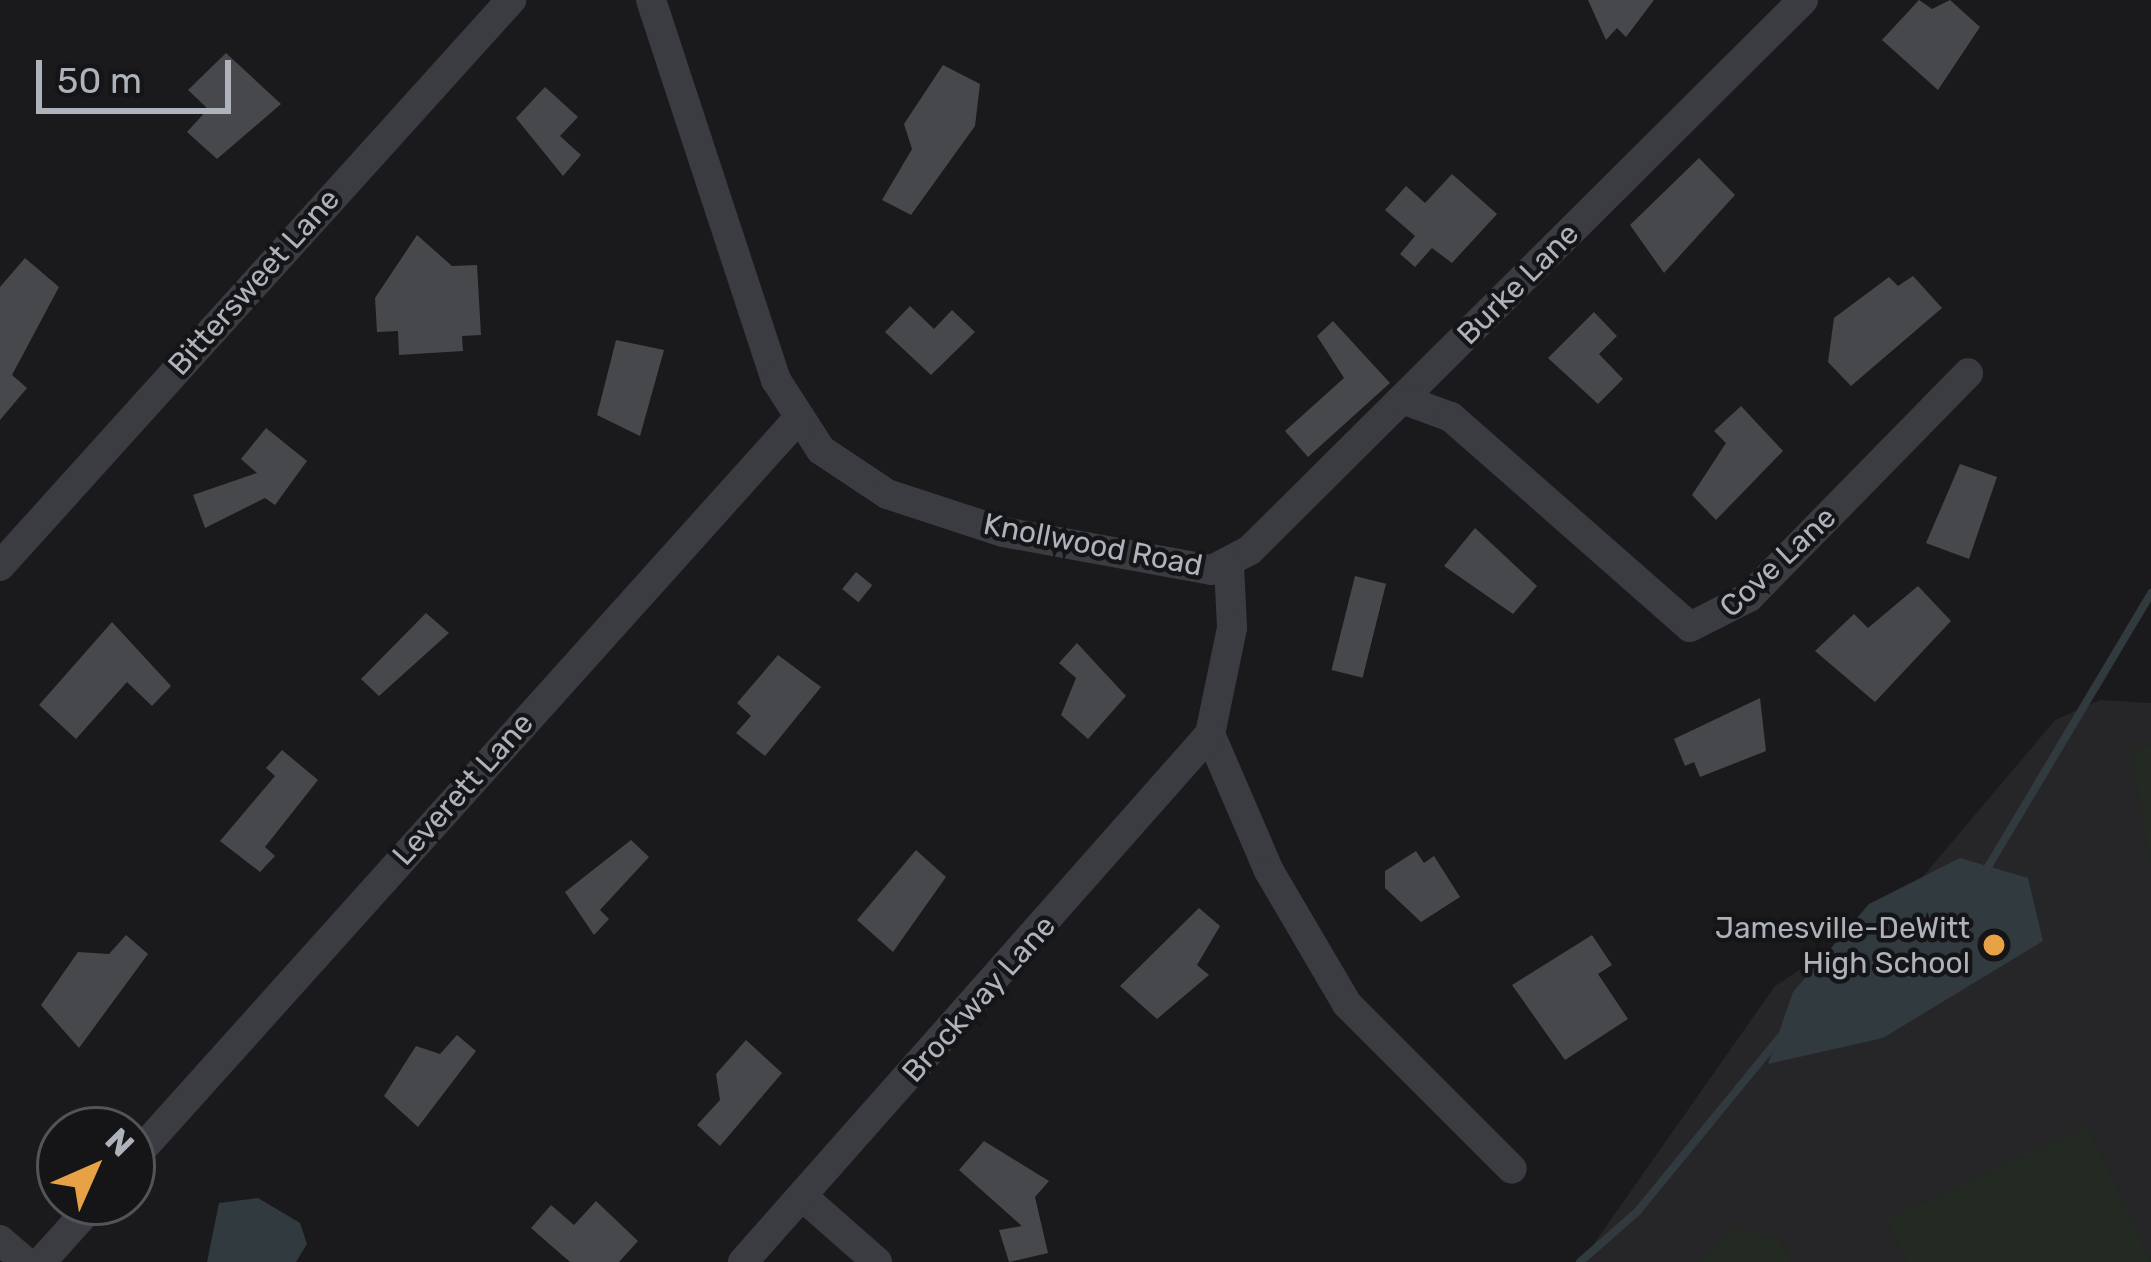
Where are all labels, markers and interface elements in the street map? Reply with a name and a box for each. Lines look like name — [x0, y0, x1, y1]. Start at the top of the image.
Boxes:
scale bar — [42, 36, 237, 110]
text: 50 m — [57, 59, 142, 102]
street label: Bittersweet Lane — [161, 181, 347, 383]
street label: Burke Lane — [1450, 216, 1586, 352]
street label: Cove Lane — [1713, 499, 1843, 625]
street label: Knollwood Road — [980, 506, 1206, 584]
street label: Leverett Lane — [385, 705, 541, 873]
street label: Brockway Lane — [895, 908, 1063, 1090]
place label: Jamesville-DeWitt High School — [1715, 910, 1970, 980]
marker: Jamesville-DeWitt High School — [1981, 932, 2007, 958]
north arrow — [36, 1106, 156, 1226]
text: N — [98, 1120, 142, 1164]

